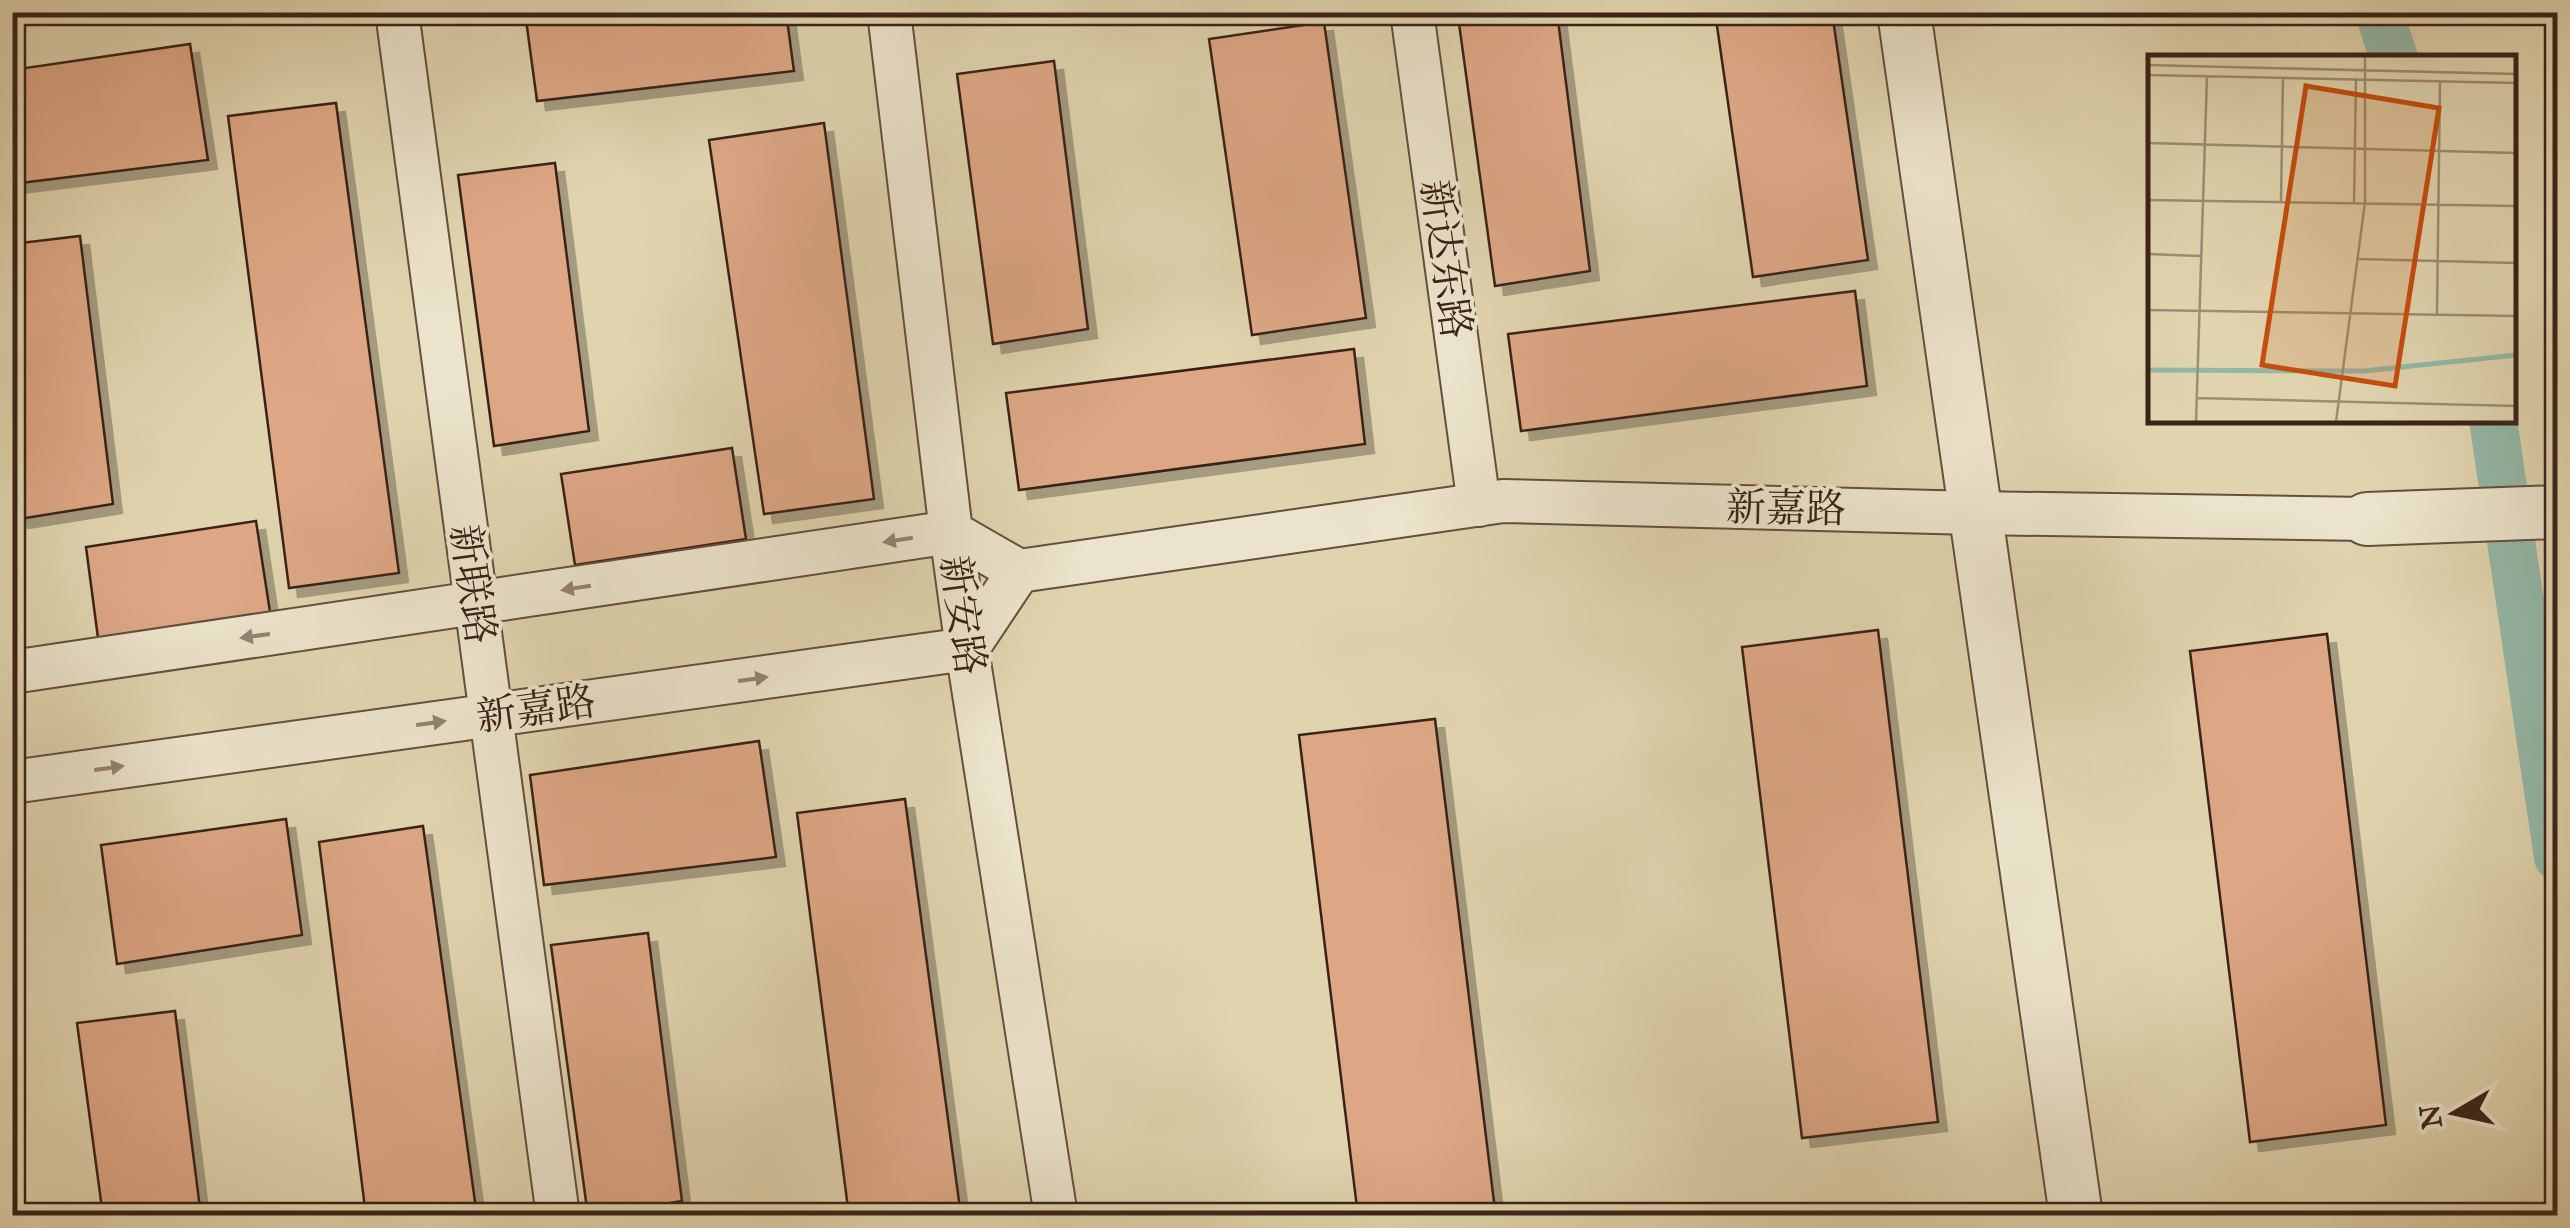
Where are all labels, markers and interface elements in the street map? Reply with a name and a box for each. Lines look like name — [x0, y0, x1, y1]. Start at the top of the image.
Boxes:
inset map — [2148, 55, 2515, 422]
street label: 新达东路 — [1411, 176, 1481, 342]
street label: 新嘉路 — [1726, 482, 1846, 534]
street label: 新联路 — [440, 521, 506, 647]
one-way arrow — [881, 532, 913, 548]
street label: 新安路 — [930, 552, 996, 678]
one-way arrow — [560, 581, 591, 596]
one-way arrow — [238, 628, 270, 644]
one-way arrow — [738, 670, 769, 686]
street label: 新嘉路 — [473, 676, 599, 742]
one-way arrow — [416, 715, 447, 731]
one-way arrow — [94, 760, 125, 776]
north arrow — [2405, 1063, 2505, 1163]
text: N — [2412, 1102, 2450, 1131]

